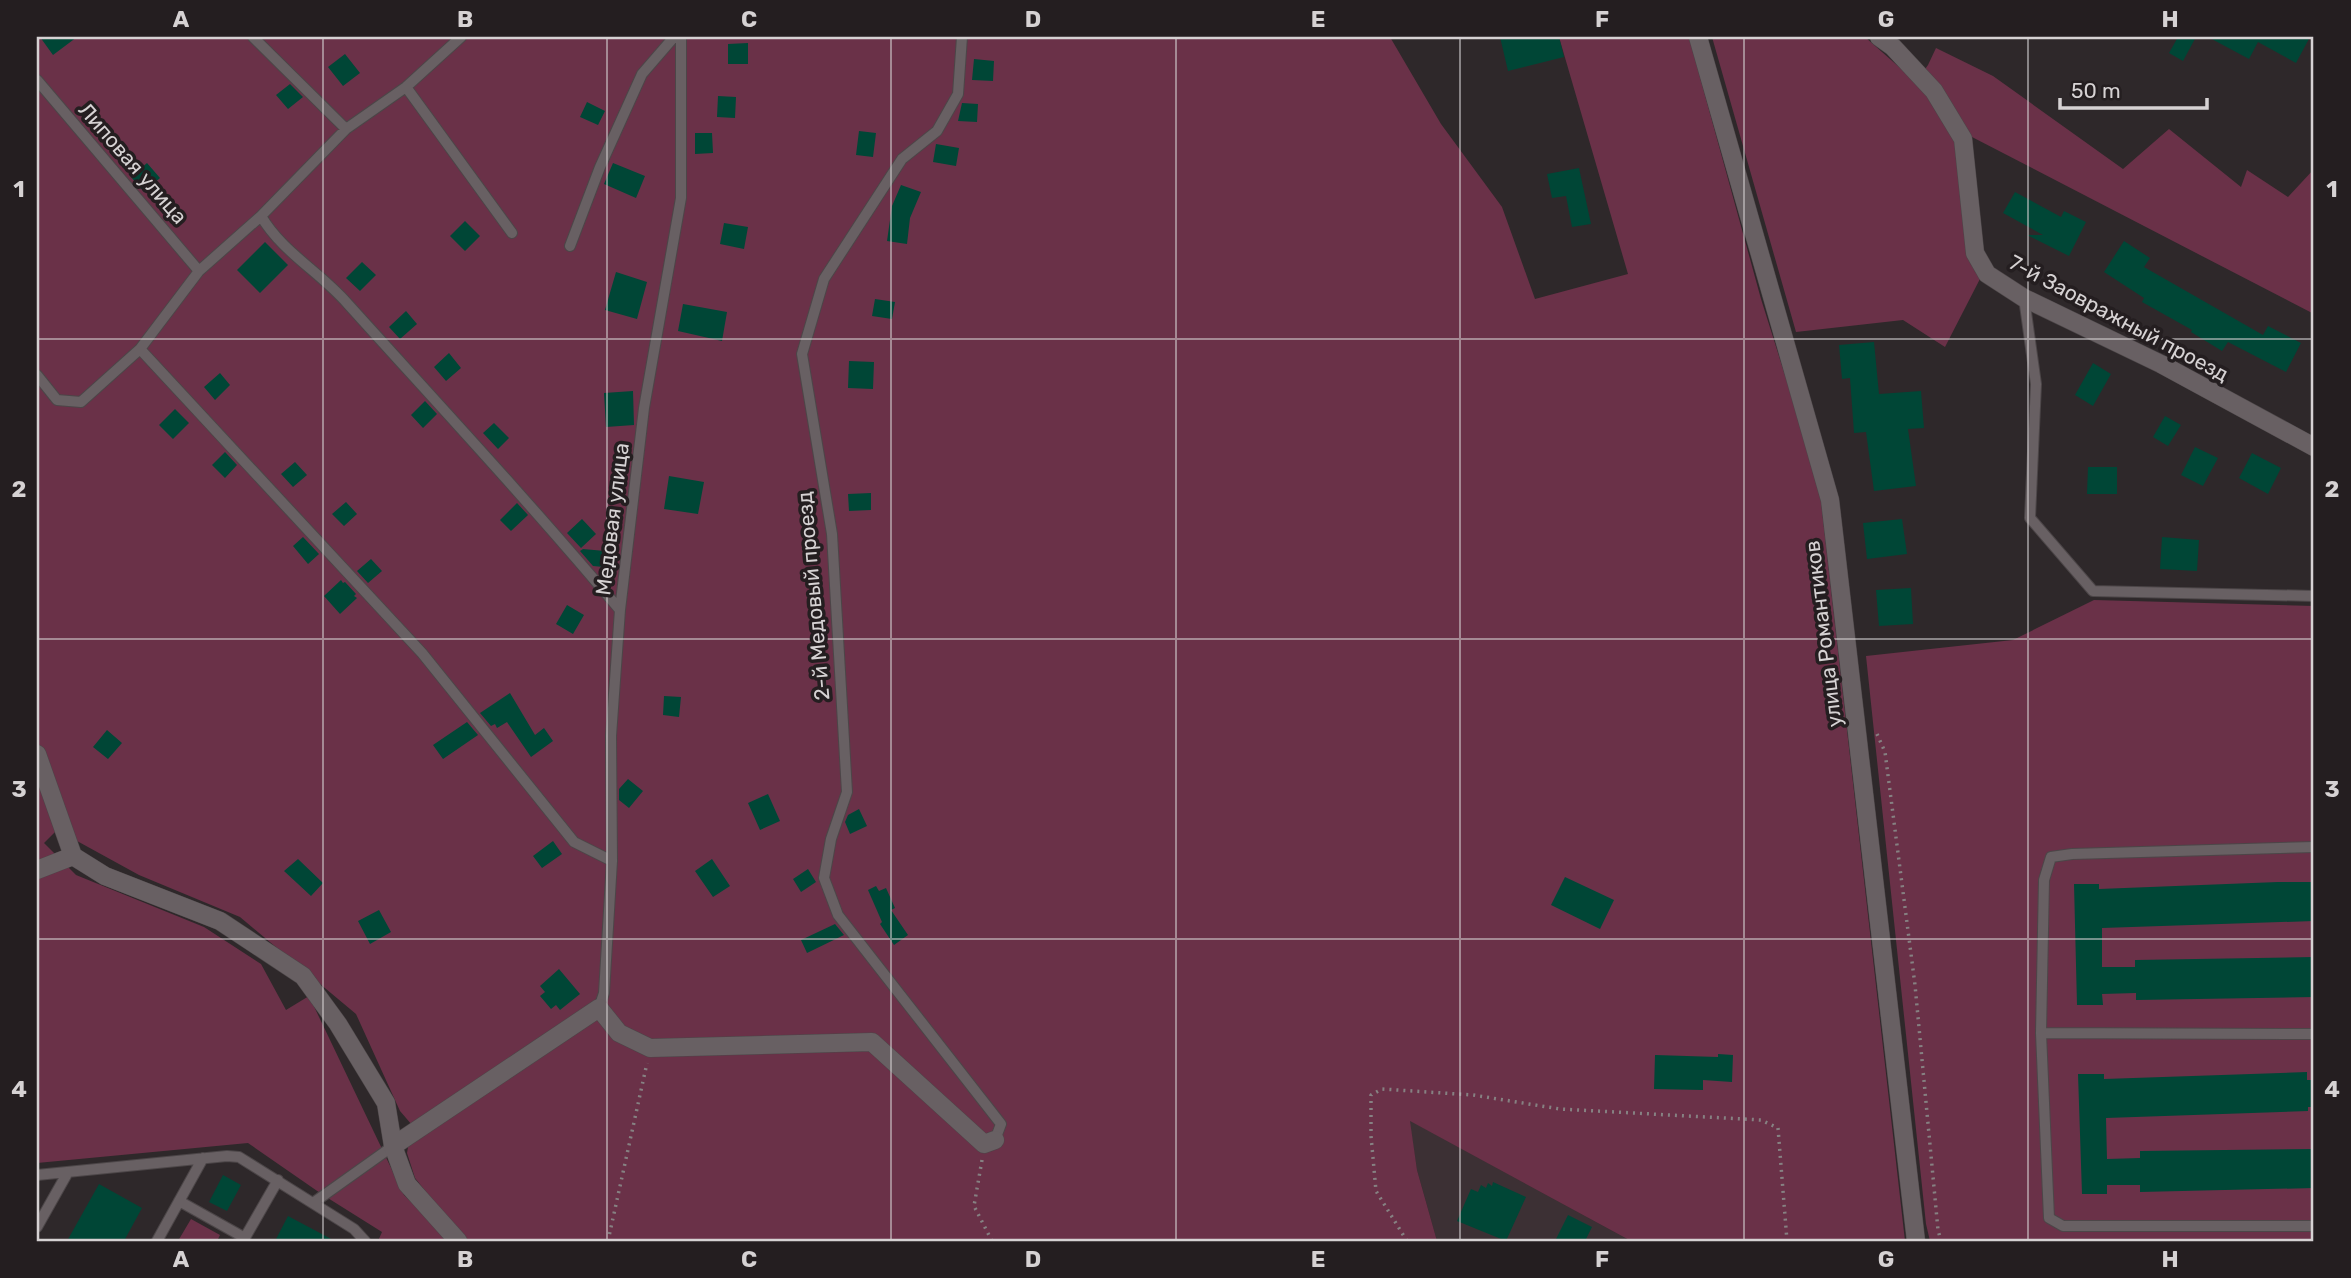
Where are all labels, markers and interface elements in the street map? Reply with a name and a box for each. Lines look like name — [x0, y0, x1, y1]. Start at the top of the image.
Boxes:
text: A — [173, 5, 190, 33]
text: B — [457, 5, 473, 33]
text: C — [741, 5, 757, 33]
text: D — [1025, 5, 1041, 33]
text: E — [1311, 5, 1325, 33]
text: F — [1595, 5, 1609, 33]
text: G — [1878, 5, 1894, 33]
text: H — [2161, 5, 2179, 33]
scale bar — [2060, 66, 2208, 110]
text: 50 m — [2071, 78, 2121, 103]
street label: Липовая улица — [74, 97, 192, 229]
text: 1 — [13, 175, 25, 203]
text: 1 — [2326, 175, 2338, 203]
street label: 7-й Заовражный проезд — [2005, 249, 2233, 387]
street label: Медовая улица — [590, 441, 634, 597]
text: 2 — [12, 475, 26, 503]
text: 2 — [2325, 475, 2339, 503]
street label: 2-й Медовый проезд — [791, 490, 835, 702]
street label: улица Романтиков — [1799, 539, 1847, 729]
text: 3 — [11, 775, 27, 803]
text: 3 — [2324, 775, 2340, 803]
text: 4 — [11, 1075, 27, 1103]
text: 4 — [2324, 1075, 2340, 1103]
text: A — [173, 1245, 190, 1273]
text: B — [457, 1245, 473, 1273]
text: C — [741, 1245, 757, 1273]
text: D — [1025, 1245, 1041, 1273]
text: E — [1311, 1245, 1325, 1273]
text: F — [1595, 1245, 1609, 1273]
text: G — [1878, 1245, 1894, 1273]
text: H — [2161, 1245, 2179, 1273]

